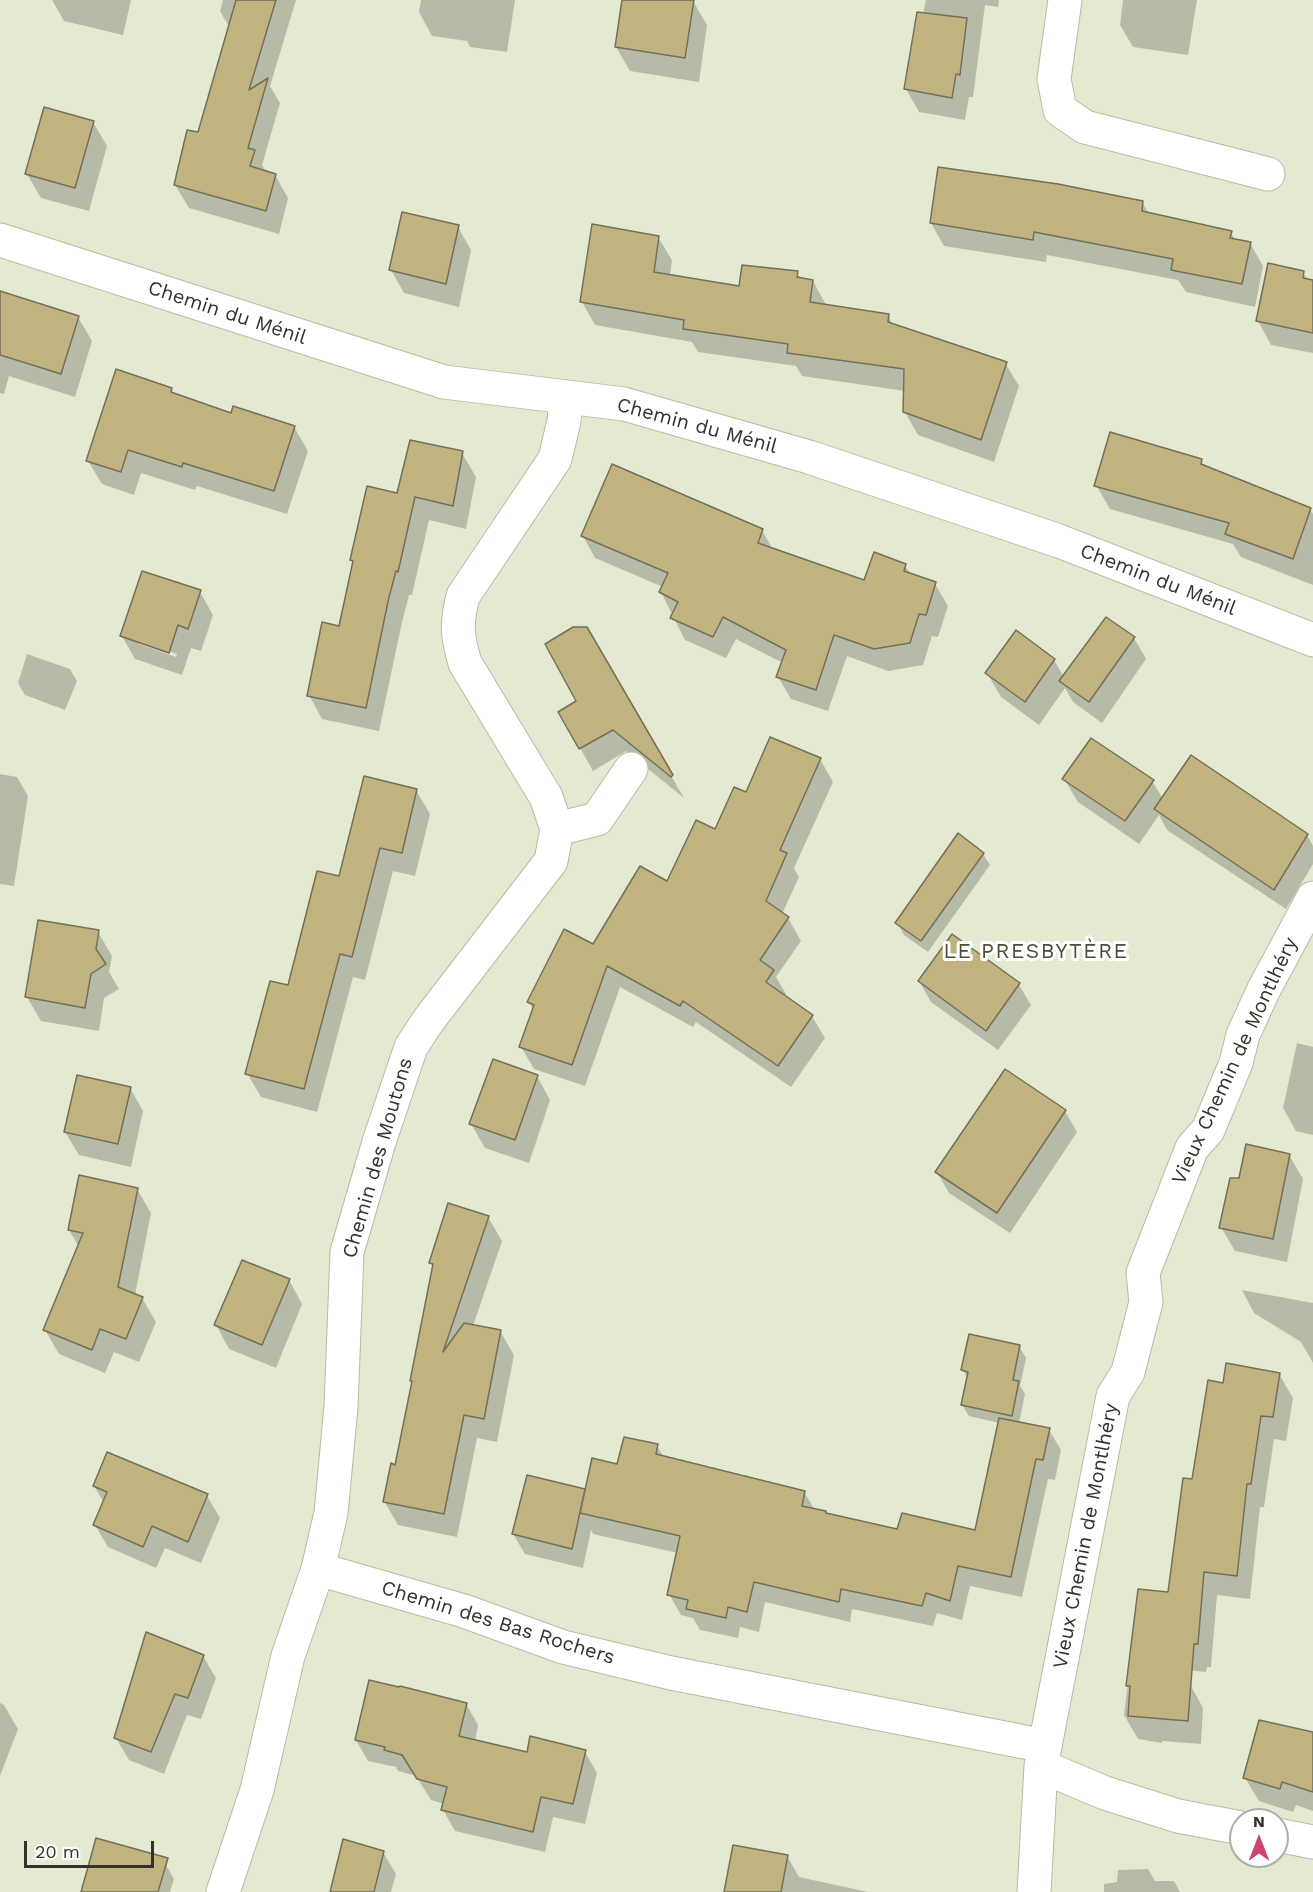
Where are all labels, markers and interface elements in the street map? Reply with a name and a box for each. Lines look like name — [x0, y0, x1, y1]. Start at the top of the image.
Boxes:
street label: Chemin du Ménil — [145, 276, 309, 350]
street label: Chemin du Ménil — [614, 393, 780, 459]
street label: Chemin du Ménil — [1077, 539, 1239, 621]
street label: Vieux Chemin de Montlhéry — [1167, 934, 1303, 1188]
district label: LE PRESBYTÈRE — [943, 939, 1129, 965]
street label: Chemin des Moutons — [338, 1055, 418, 1261]
street label: Vieux Chemin de Montlhéry — [1048, 1401, 1124, 1671]
street label: Chemin des Bas Rochers — [378, 1576, 618, 1670]
north arrow — [1229, 1808, 1289, 1868]
text: N — [1253, 1812, 1265, 1831]
scale bar — [27, 1829, 158, 1867]
text: 20 m — [35, 1841, 80, 1862]

